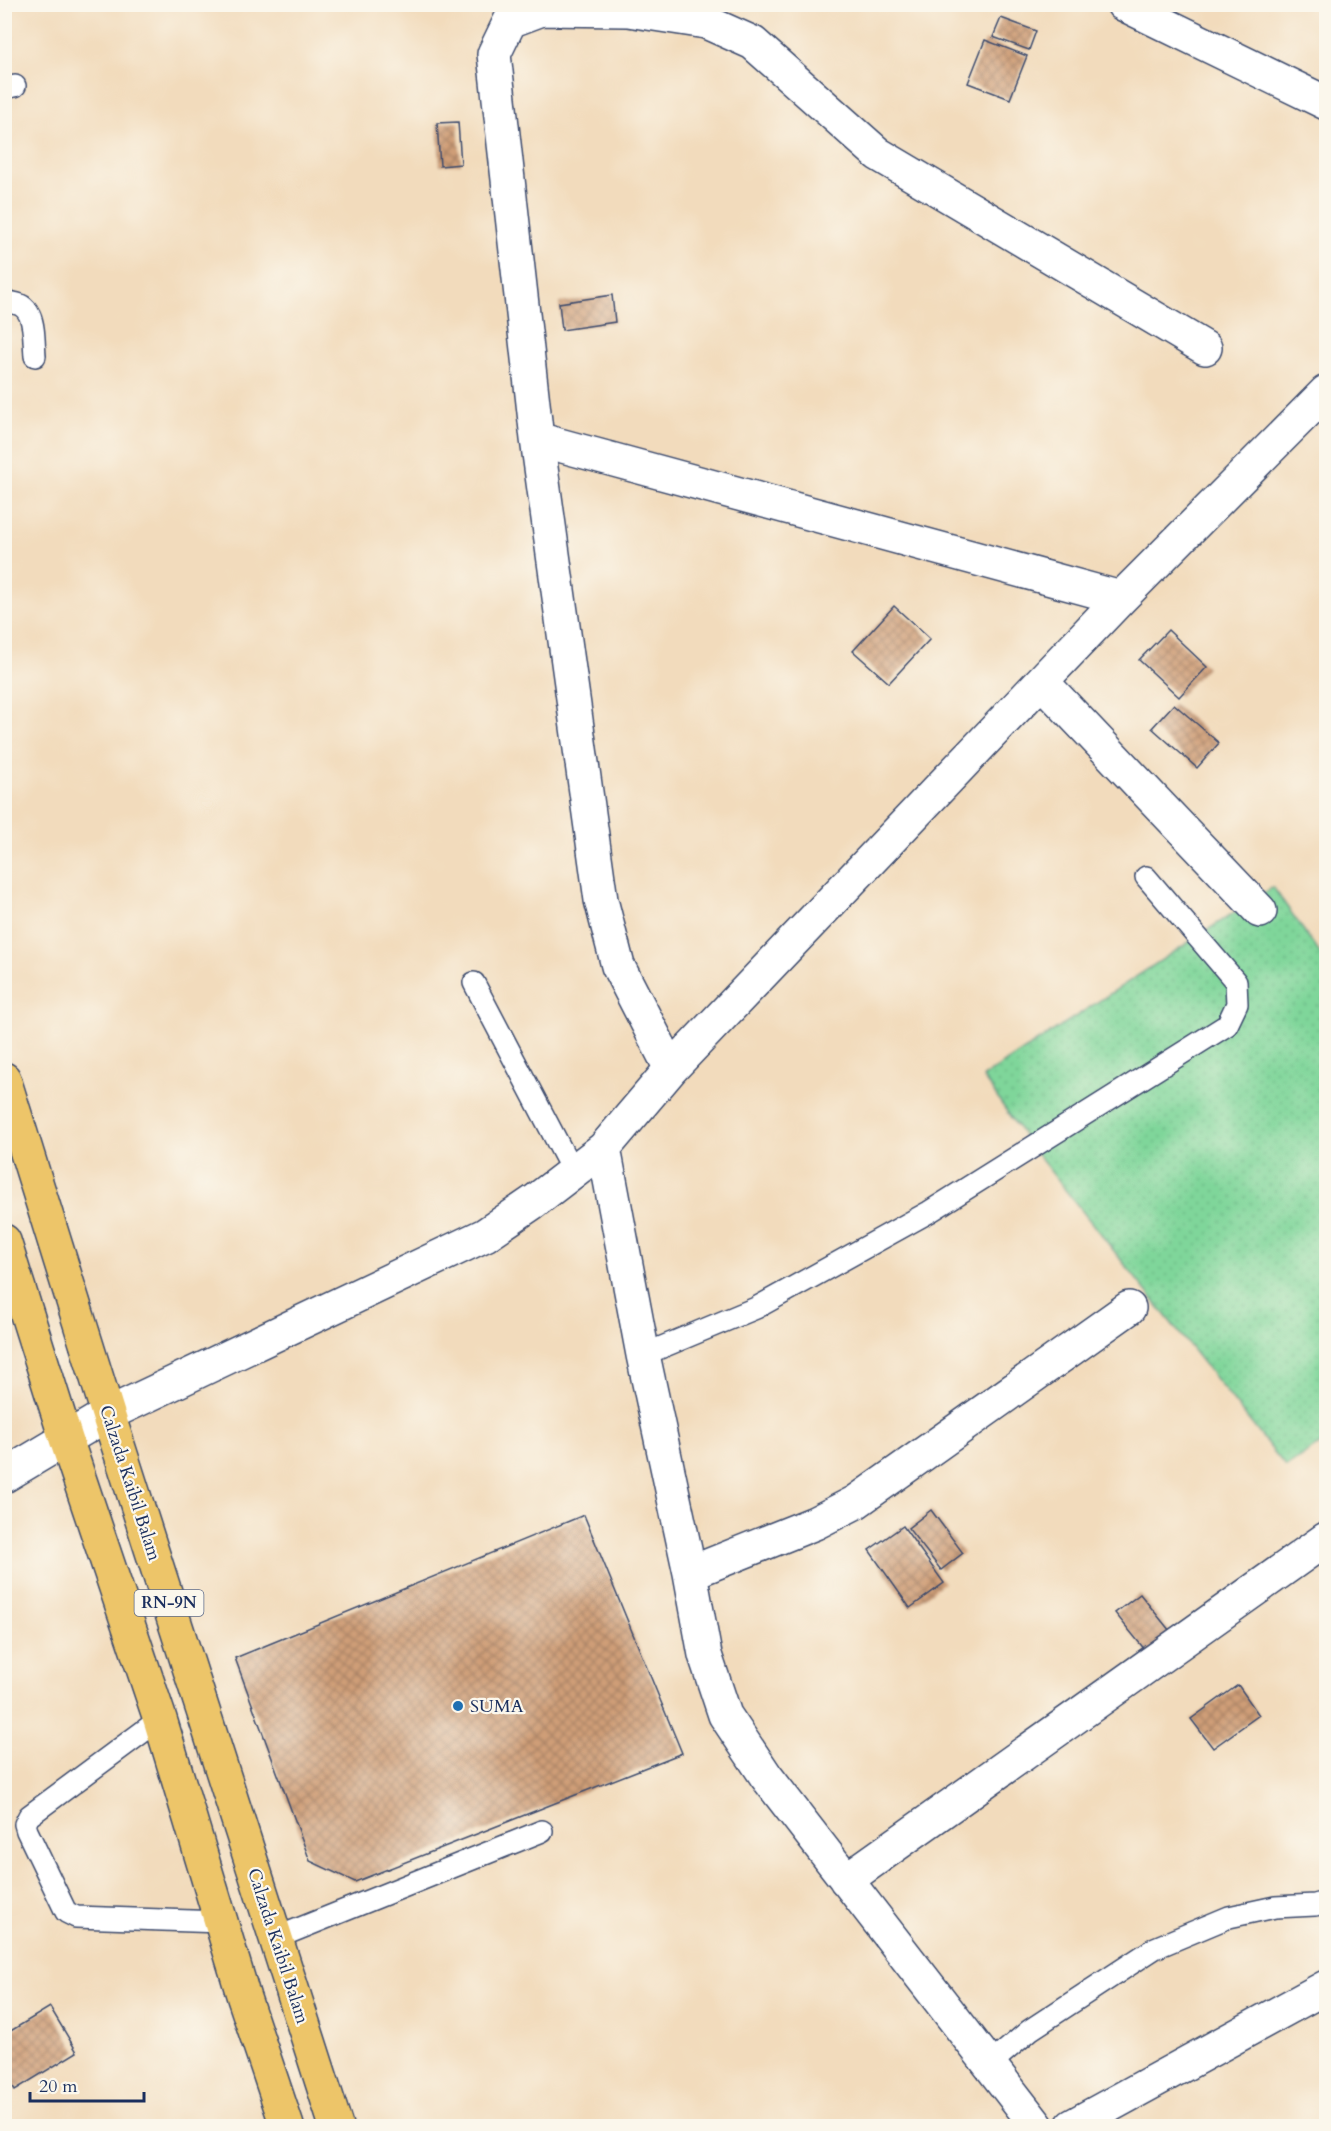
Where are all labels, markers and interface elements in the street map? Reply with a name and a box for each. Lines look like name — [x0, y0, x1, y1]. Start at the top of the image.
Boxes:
street label: Calzada Kaibil Balam — [93, 1402, 167, 1565]
road number: RN-9N — [134, 1590, 204, 1616]
place label: SUMA — [470, 1694, 524, 1719]
marker: SUMA — [451, 1699, 465, 1713]
street label: Calzada Kaibil Balam — [241, 1865, 315, 2028]
scale bar — [30, 2065, 144, 2103]
text: 20 m — [39, 2074, 78, 2099]

